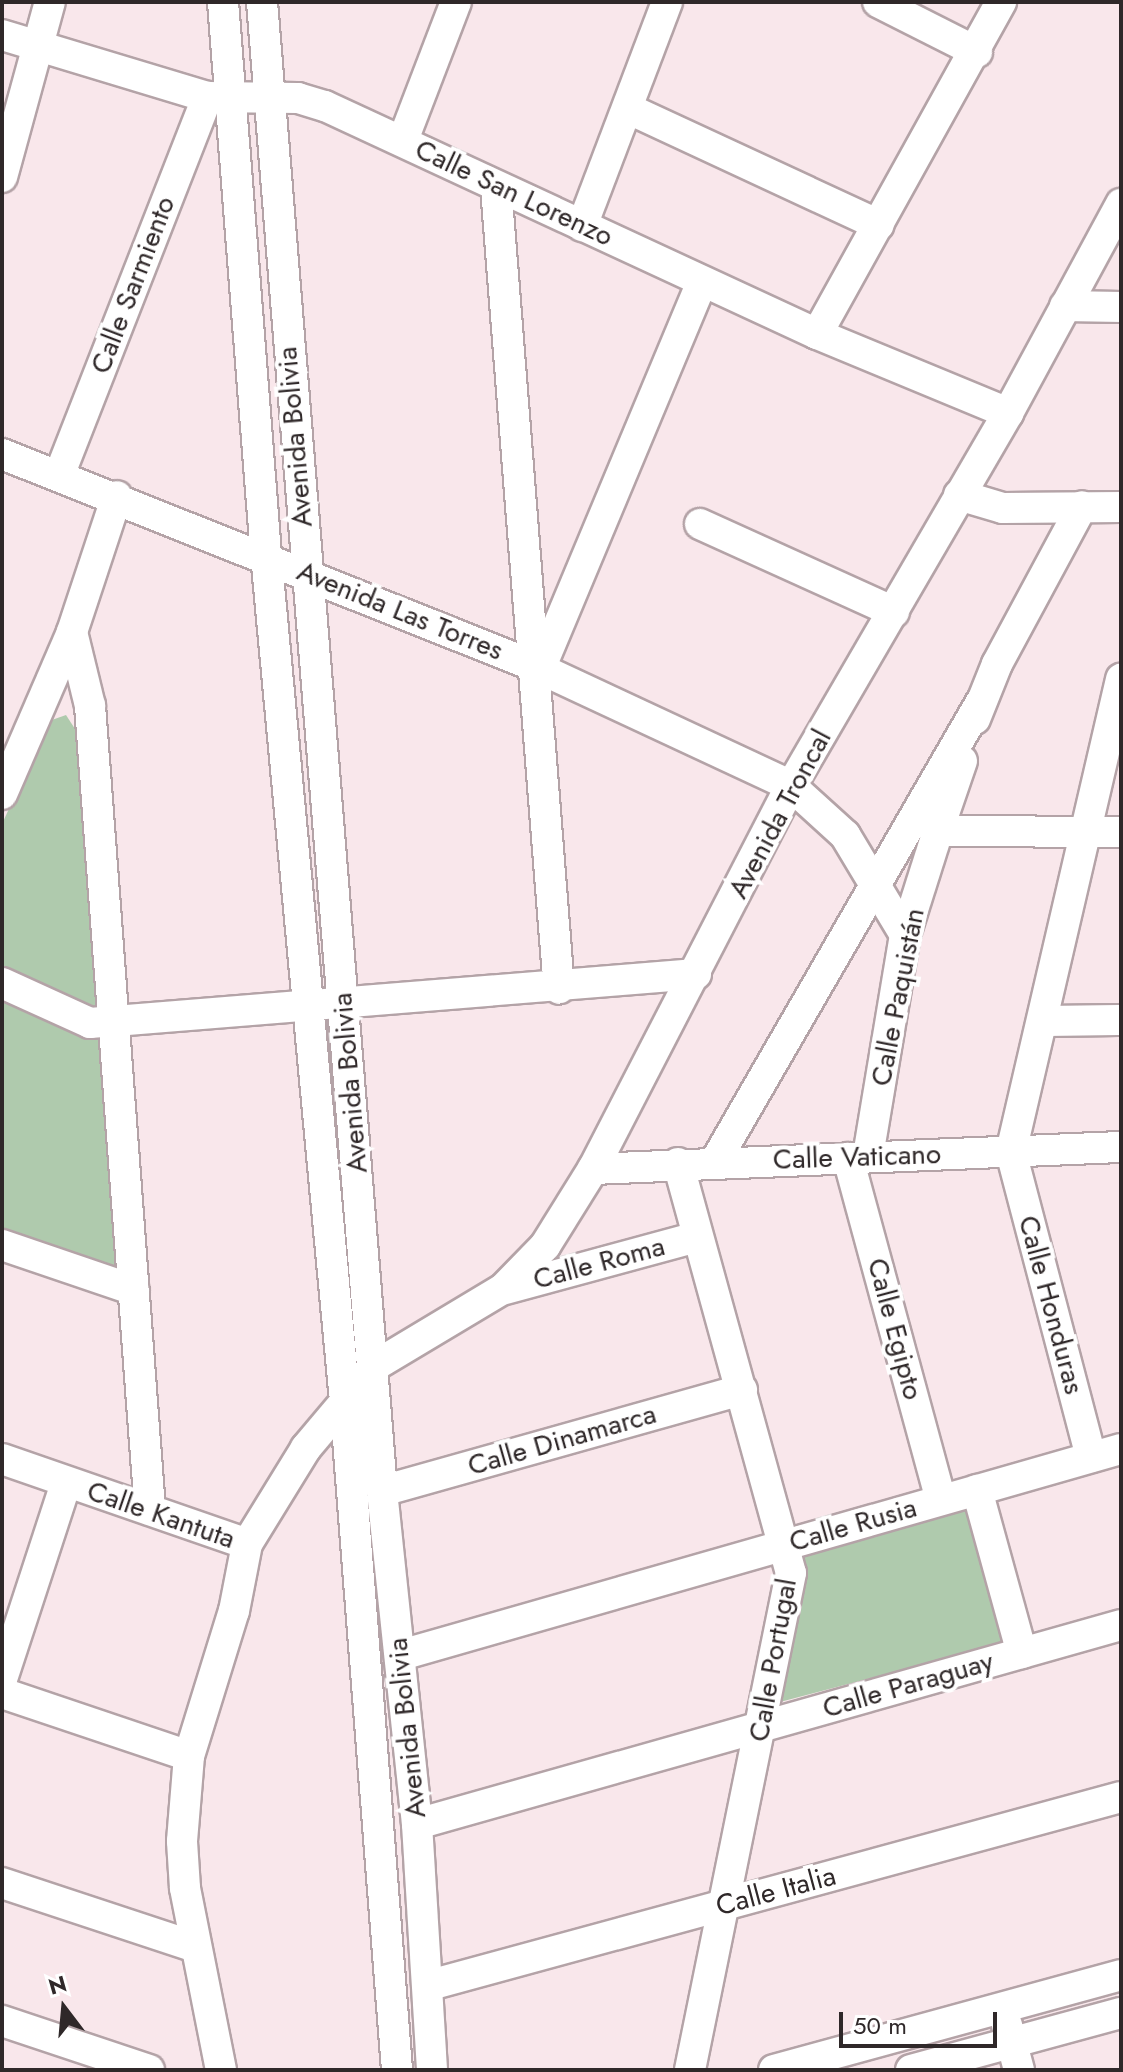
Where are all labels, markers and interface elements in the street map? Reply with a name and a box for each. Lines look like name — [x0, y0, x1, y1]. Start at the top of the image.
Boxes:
street label: Calle San Lorenzo — [410, 133, 618, 253]
street label: Calle Sarmiento — [84, 192, 182, 378]
street label: Avenida Bolivia — [270, 345, 320, 529]
street label: Avenida Las Torres — [292, 554, 508, 668]
street label: Avenida Troncal — [721, 724, 839, 904]
street label: Calle Paquistán — [864, 905, 932, 1089]
street label: Avenida Bolivia — [325, 991, 375, 1175]
street label: Calle Vaticano — [772, 1137, 942, 1177]
street label: Calle Honduras — [1011, 1212, 1091, 1398]
street label: Calle Roma — [530, 1229, 668, 1297]
street label: Calle Egipto — [860, 1255, 930, 1403]
street label: Calle Dinamarca — [464, 1397, 660, 1483]
street label: Calle Kantuta — [83, 1474, 239, 1556]
street label: Calle Rusia — [786, 1491, 920, 1559]
street label: Calle Portugal — [742, 1576, 804, 1744]
street label: Avenida Bolivia — [381, 1636, 433, 1820]
street label: Calle Paraguay — [819, 1645, 997, 1725]
street label: Calle Italia — [712, 1859, 840, 1923]
text: N — [45, 1967, 70, 2003]
north arrow — [24, 1968, 104, 2048]
scale bar — [843, 1996, 1001, 2046]
text: 50 m — [853, 2008, 907, 2043]

